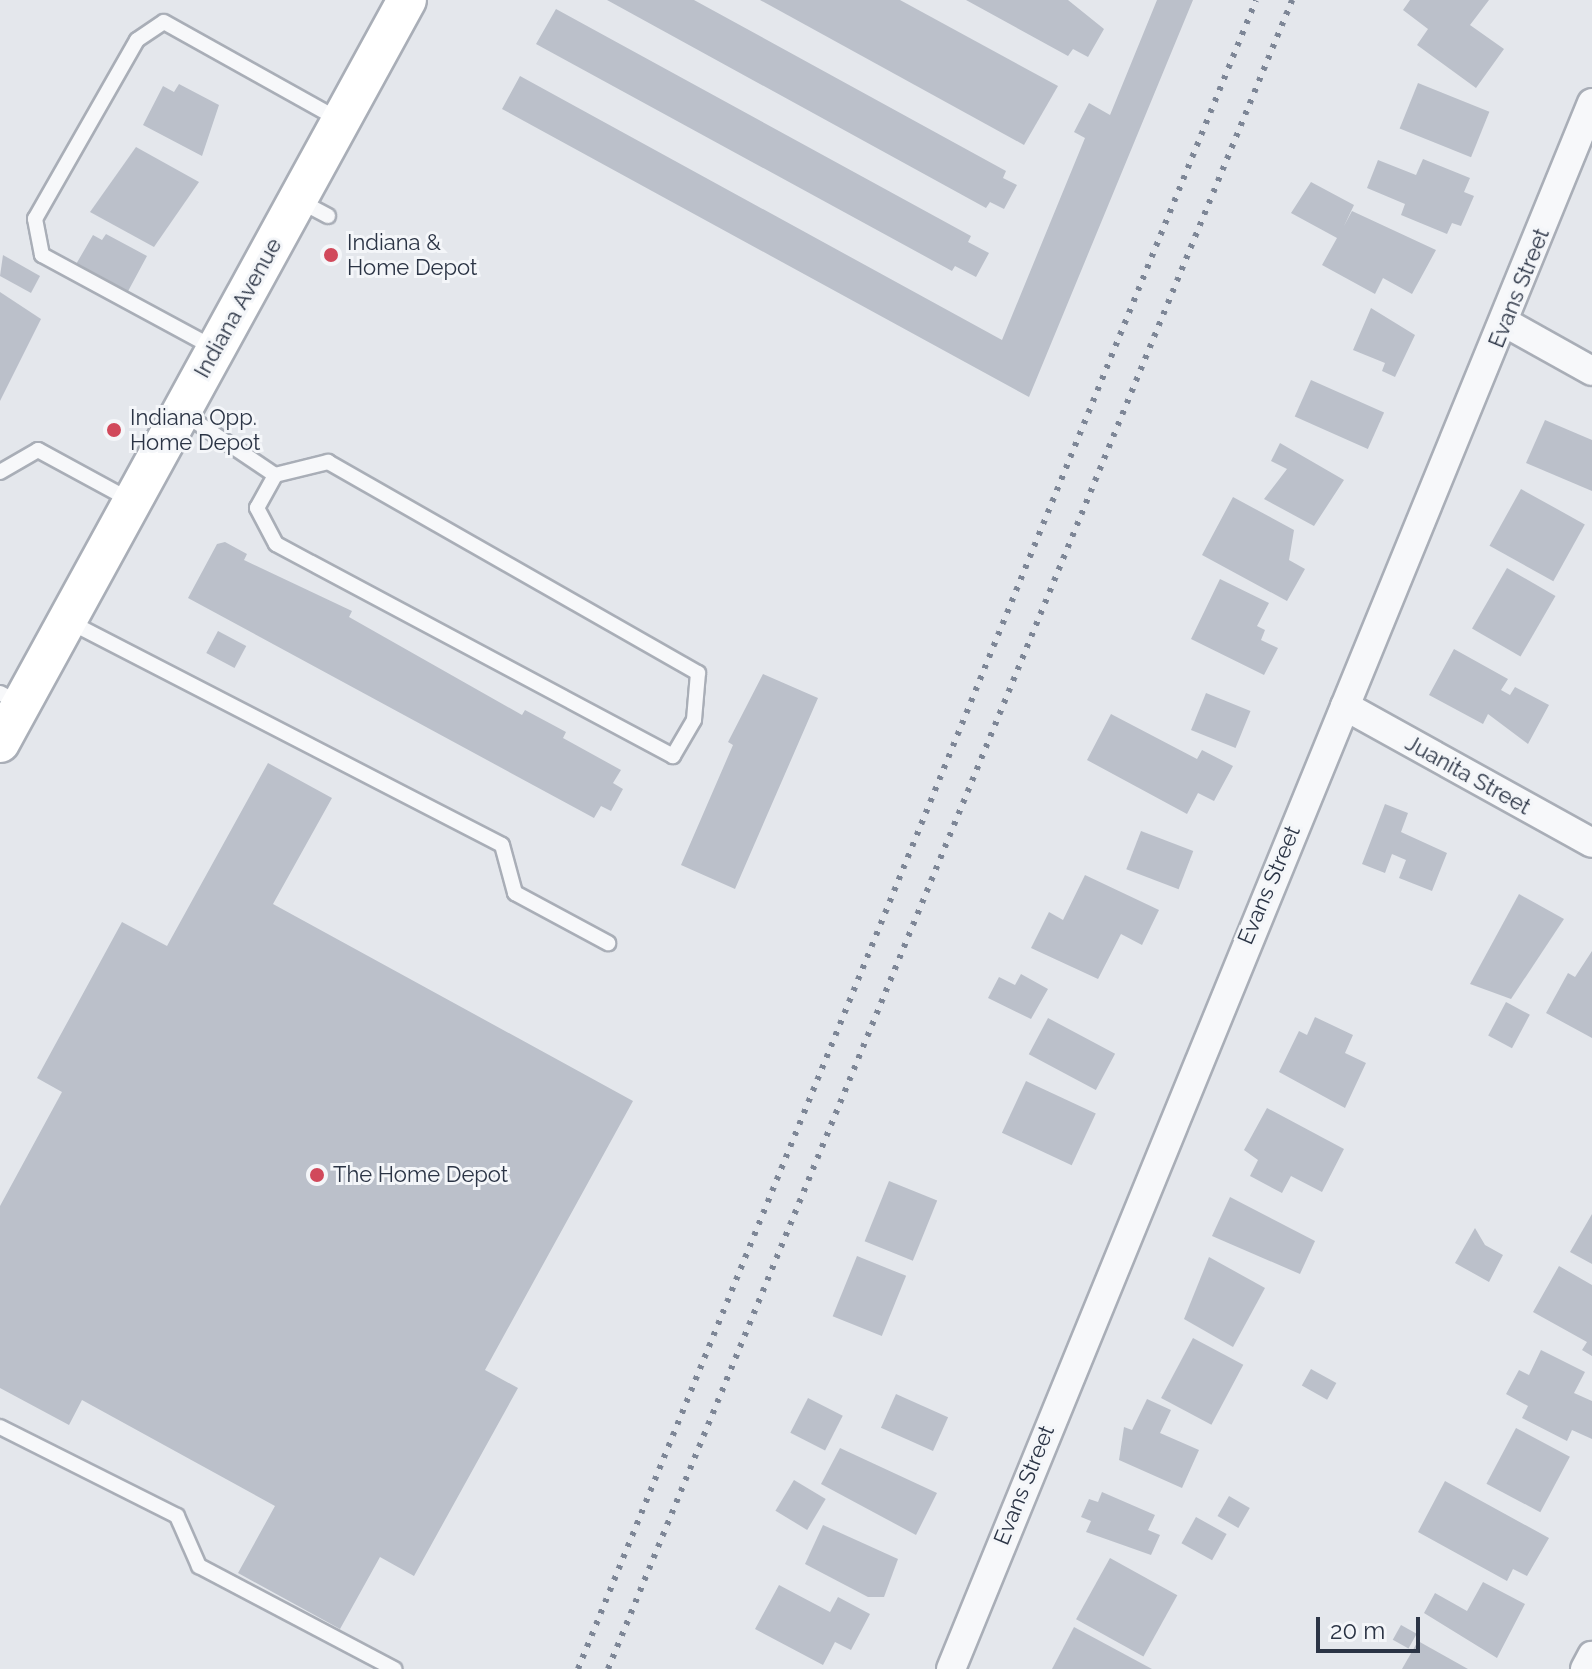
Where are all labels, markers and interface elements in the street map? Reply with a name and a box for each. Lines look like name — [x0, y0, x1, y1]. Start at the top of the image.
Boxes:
street label: Evans Street — [1483, 224, 1555, 352]
place label: Indiana & Home Depot — [347, 229, 477, 280]
street label: Indiana Avenue — [189, 233, 287, 383]
marker: Indiana & Home Depot — [322, 246, 340, 264]
place label: Indiana Opp. Home Depot — [130, 404, 260, 456]
marker: Indiana Opp. Home Depot — [105, 421, 123, 439]
street label: Juanita Street — [1401, 730, 1535, 820]
street label: Evans Street — [1232, 822, 1306, 948]
place label: The Home Depot — [333, 1162, 508, 1188]
marker: The Home Depot — [308, 1166, 326, 1184]
street label: Evans Street — [988, 1421, 1060, 1549]
scale bar — [1320, 1601, 1424, 1651]
text: 20 m — [1330, 1616, 1385, 1645]

